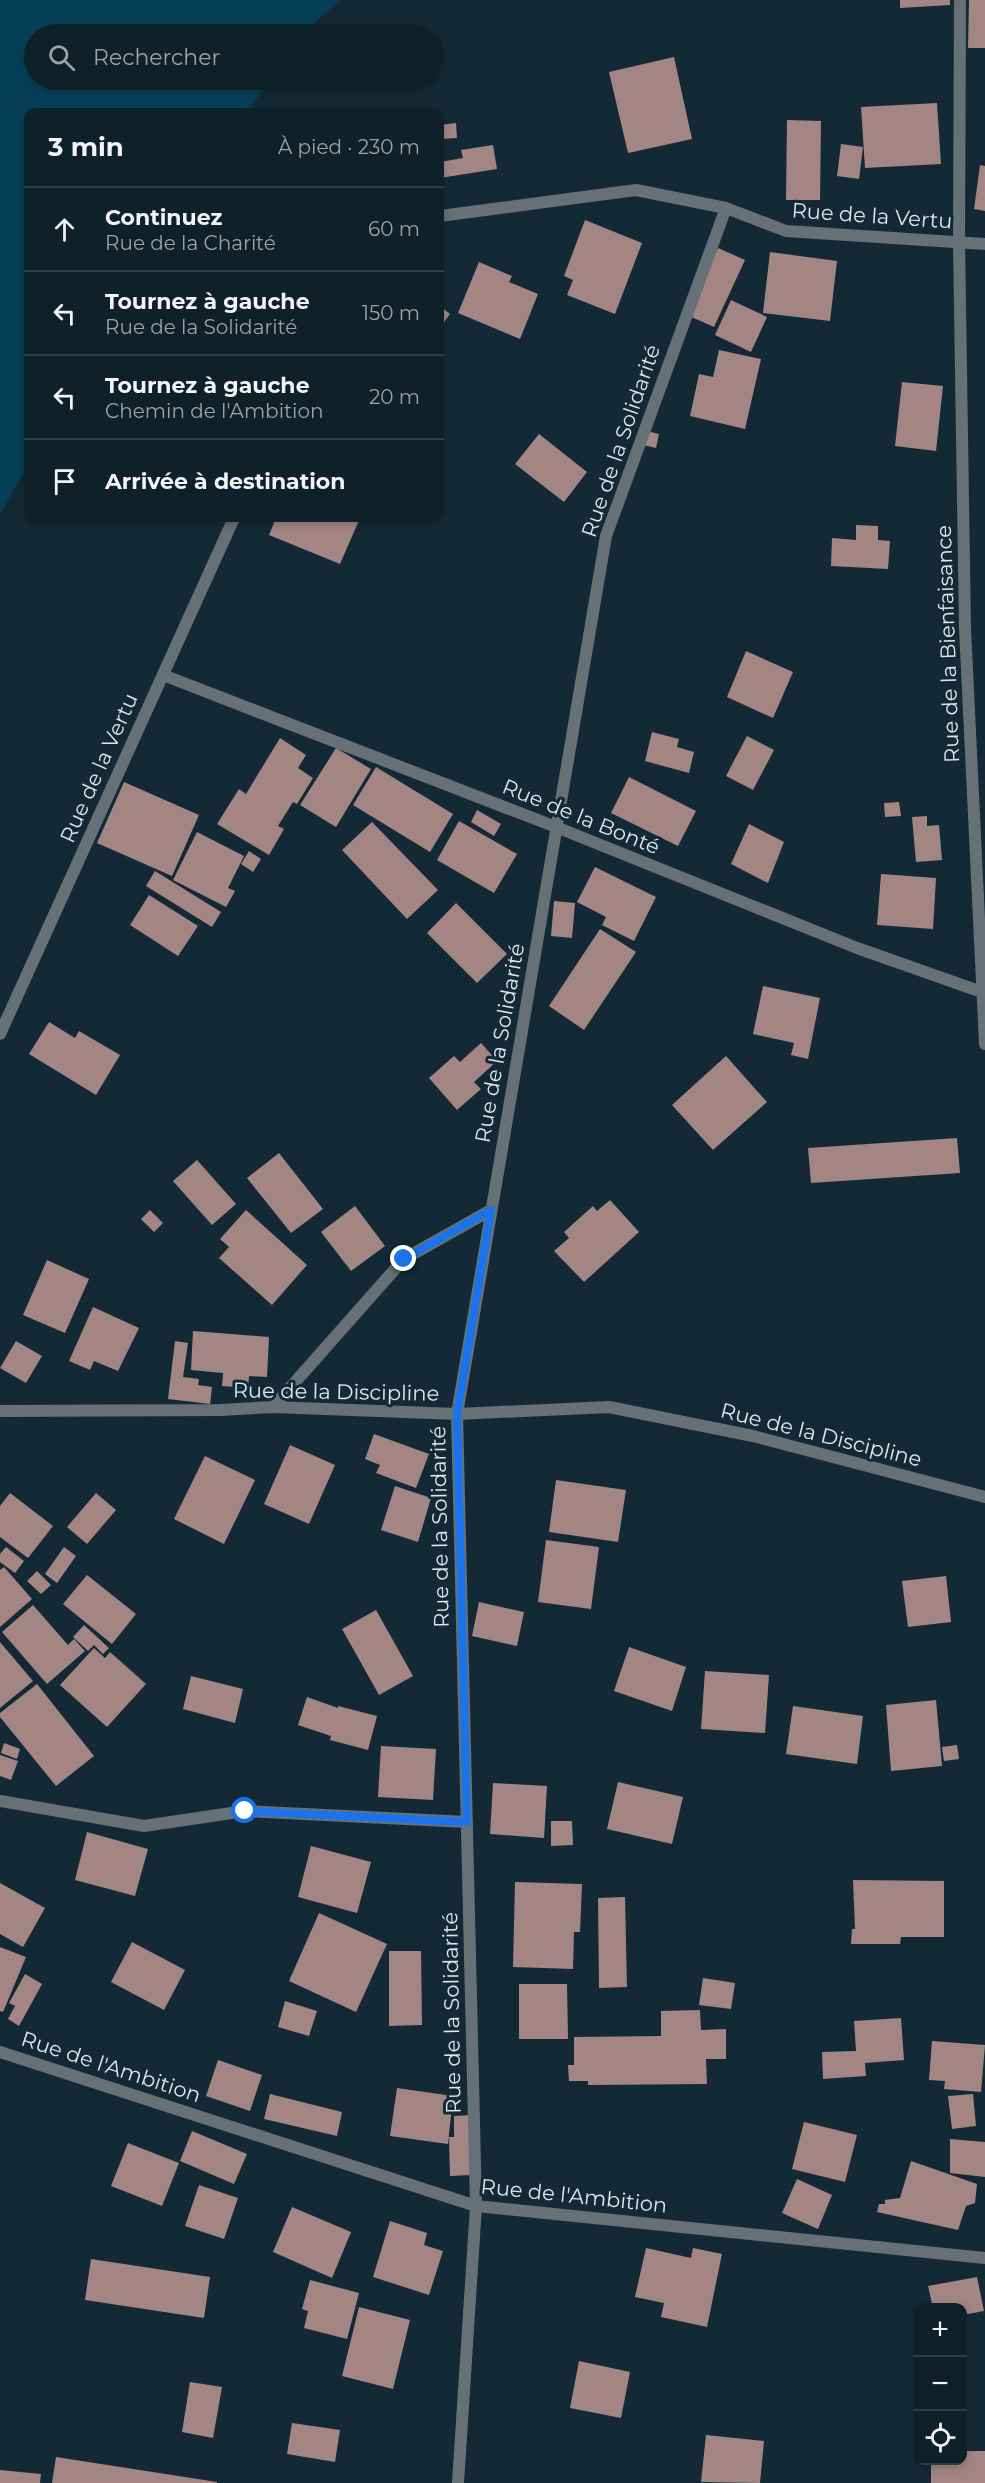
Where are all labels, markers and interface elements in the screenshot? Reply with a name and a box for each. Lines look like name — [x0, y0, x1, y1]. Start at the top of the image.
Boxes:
search box — [24, 24, 444, 90]
icon: search — [45, 41, 78, 74]
text: Rechercher — [93, 44, 220, 71]
text: 3 min — [48, 131, 124, 163]
text: À pied · 230 m — [278, 135, 420, 159]
street label: Rue de la Vertu — [791, 197, 953, 234]
text: Continuez — [105, 204, 222, 231]
icon: ahead — [48, 213, 81, 246]
text: 60 m — [368, 217, 420, 241]
text: Rue de la Charité — [105, 231, 276, 255]
text: Tournez à gauche — [105, 288, 310, 315]
icon: left — [48, 297, 81, 330]
text: 150 m — [362, 301, 420, 325]
text: Rue de la Solidarité — [105, 315, 297, 339]
street label: Rue de la Solidarité — [576, 341, 665, 540]
text: Tournez à gauche — [105, 372, 310, 399]
icon: left — [48, 381, 81, 414]
text: 20 m — [369, 385, 420, 409]
text: Chemin de l'Ambition — [105, 399, 323, 423]
icon: arrive — [48, 465, 81, 498]
text: Arrivée à destination — [105, 468, 345, 495]
street label: Rue de la Bienfaisance — [931, 525, 964, 763]
street label: Rue de la Vertu — [54, 689, 143, 846]
street label: Rue de la Bonté — [499, 774, 664, 859]
street label: Rue de la Solidarité — [470, 941, 529, 1145]
route end — [390, 1245, 416, 1271]
street label: Rue de la Discipline — [233, 1377, 439, 1406]
street label: Rue de la Discipline — [718, 1397, 924, 1472]
street label: Rue de la Solidarité — [425, 1426, 454, 1628]
route start — [231, 1797, 257, 1823]
street label: Rue de la Solidarité — [437, 1912, 466, 2114]
street label: Rue de l'Ambition — [18, 2026, 204, 2107]
street label: Rue de l'Ambition — [480, 2173, 669, 2218]
map controls — [913, 2303, 967, 2465]
button: + — [913, 2303, 967, 2357]
button: − — [913, 2357, 967, 2411]
button: locate — [913, 2411, 967, 2465]

